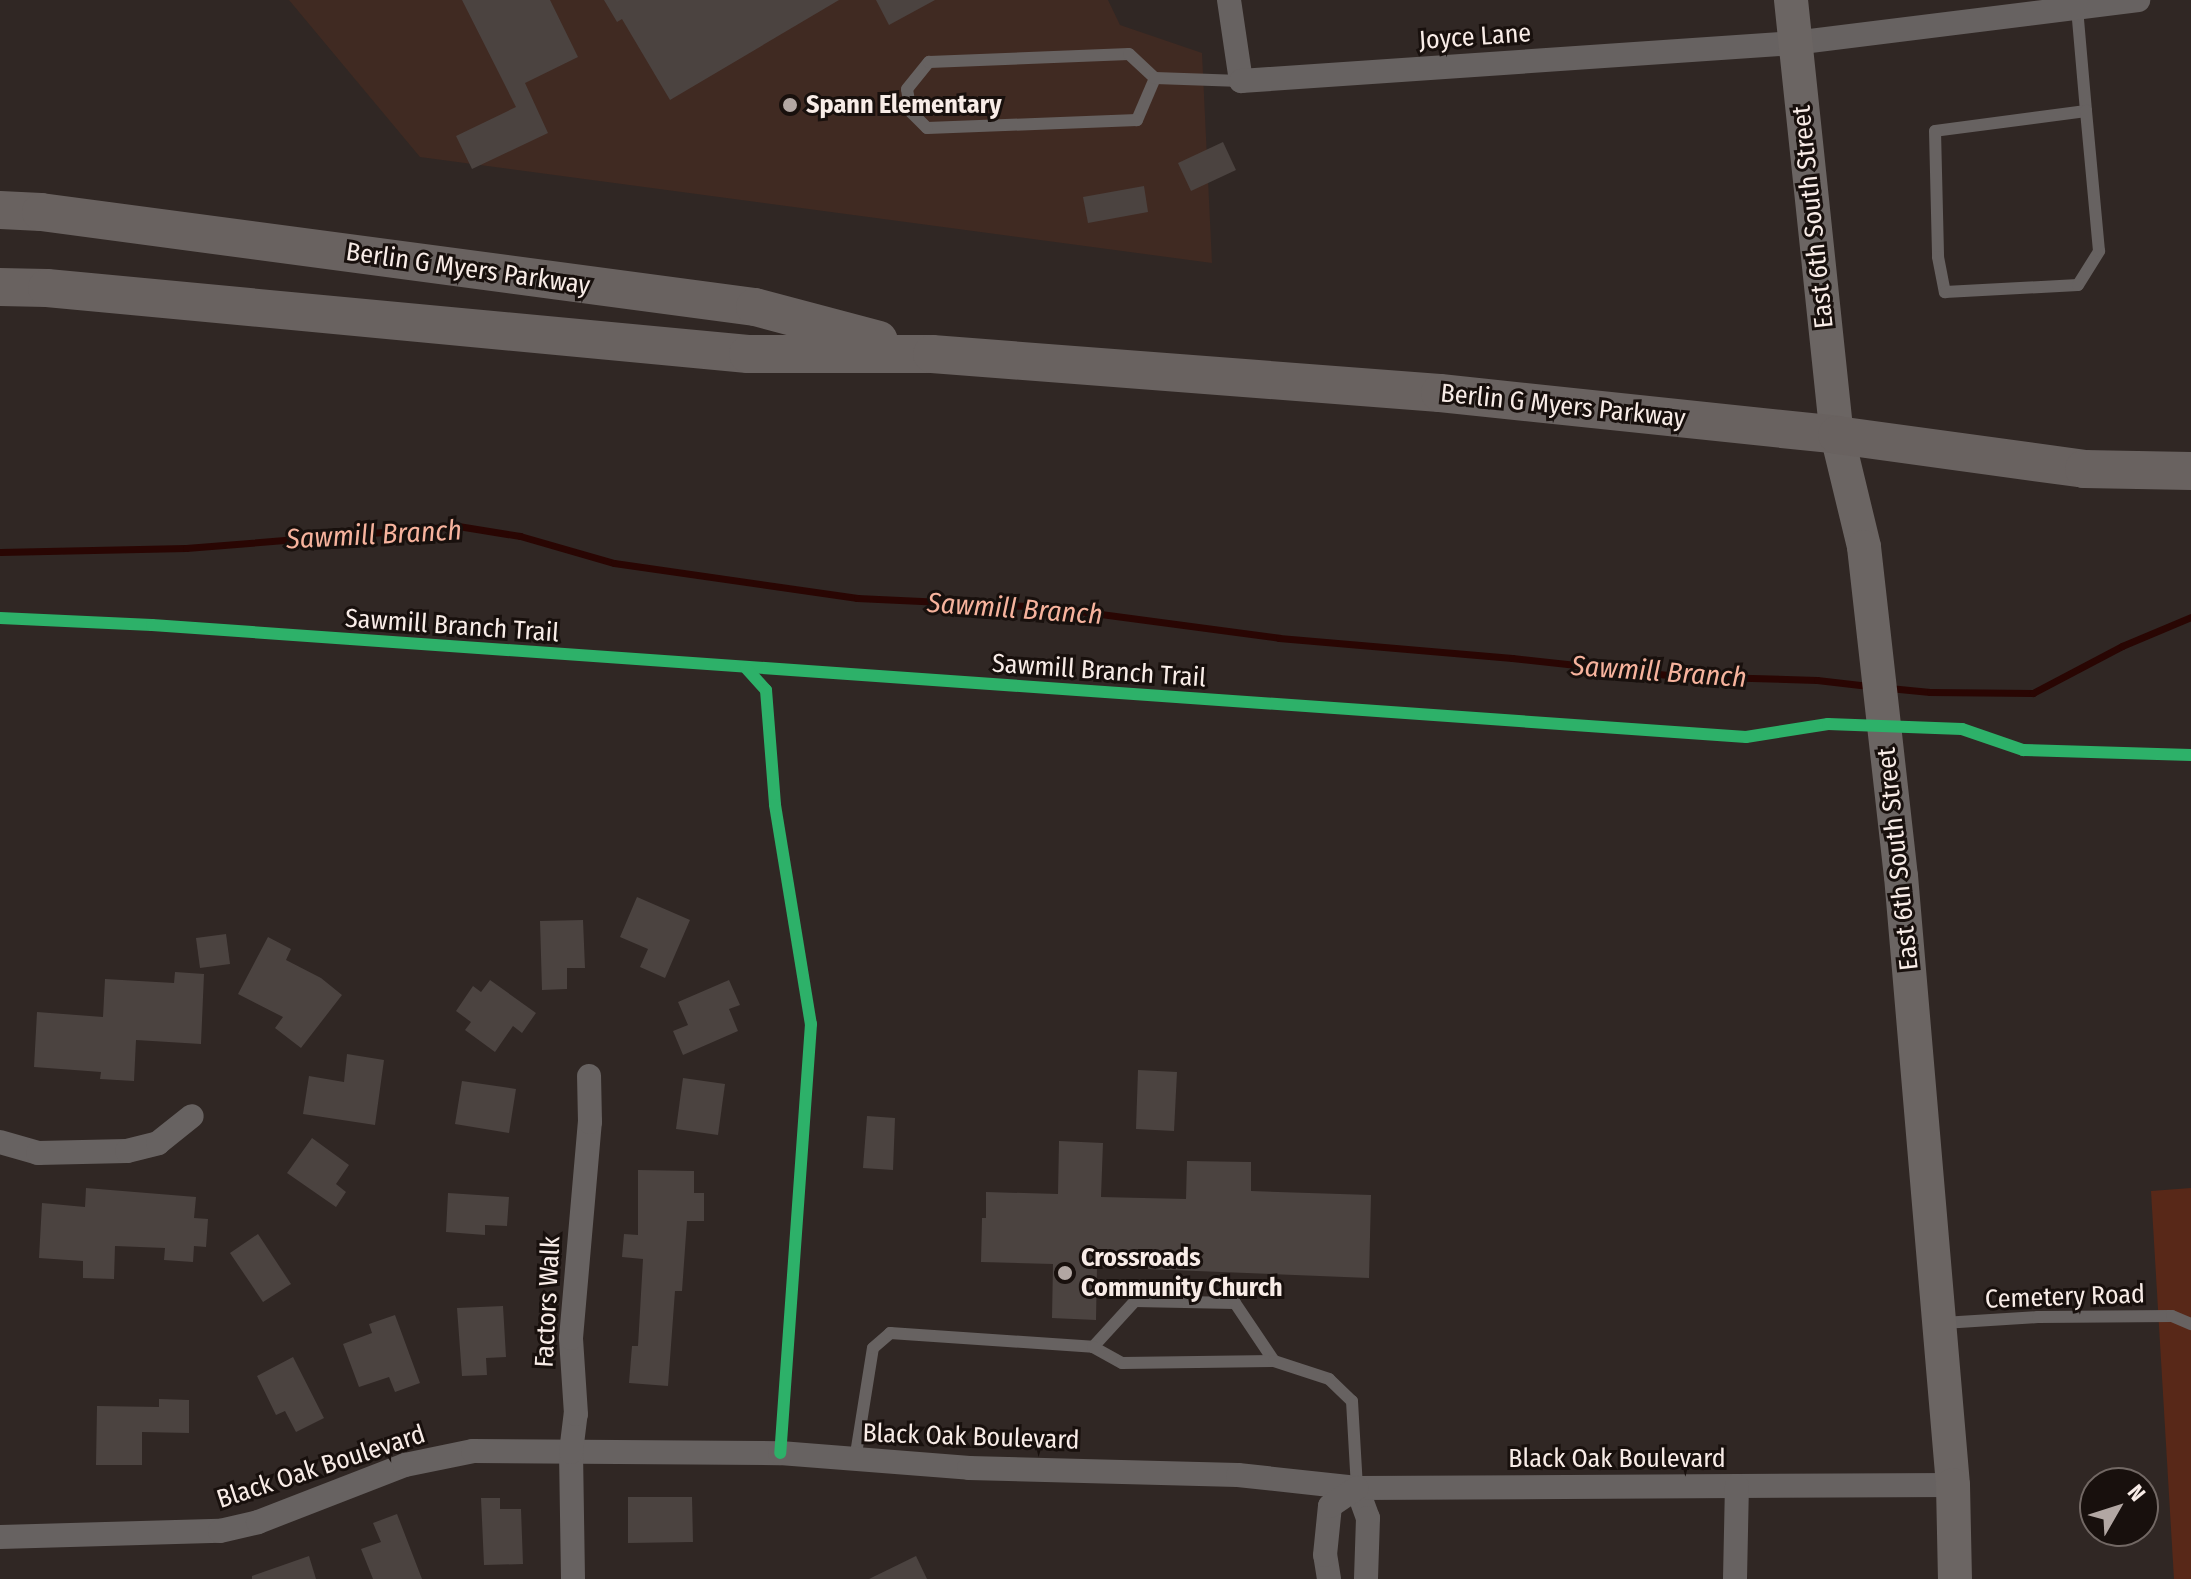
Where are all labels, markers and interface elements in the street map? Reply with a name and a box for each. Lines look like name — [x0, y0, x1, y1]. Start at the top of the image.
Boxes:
street label: Joyce Lane — [1418, 18, 1532, 56]
place label: Spann Elementary — [806, 89, 1002, 121]
marker: Spann Elementary — [781, 96, 799, 114]
street label: East 6th South Street — [1786, 104, 1840, 330]
street label: Berlin G Myers Parkway — [344, 236, 592, 302]
street label: Berlin G Myers Parkway — [1439, 378, 1687, 434]
water label: Sawmill Branch — [285, 514, 463, 556]
water label: Sawmill Branch — [926, 586, 1104, 632]
street label: Sawmill Branch Trail — [344, 603, 560, 649]
street label: Sawmill Branch Trail — [991, 648, 1207, 694]
water label: Sawmill Branch — [1570, 649, 1748, 695]
street label: East 6th South Street — [1871, 746, 1925, 972]
street label: Factors Walk — [529, 1235, 567, 1369]
place label: Crossroads Community Church — [1081, 1242, 1283, 1304]
marker: Crossroads Community Church — [1056, 1264, 1074, 1282]
street label: Cemetery Road — [1985, 1279, 2145, 1315]
street label: Black Oak Boulevard — [862, 1418, 1080, 1456]
street label: Black Oak Boulevard — [213, 1419, 429, 1515]
street label: Black Oak Boulevard — [1508, 1443, 1726, 1475]
north arrow — [2079, 1467, 2159, 1547]
text: N — [2122, 1479, 2151, 1506]

